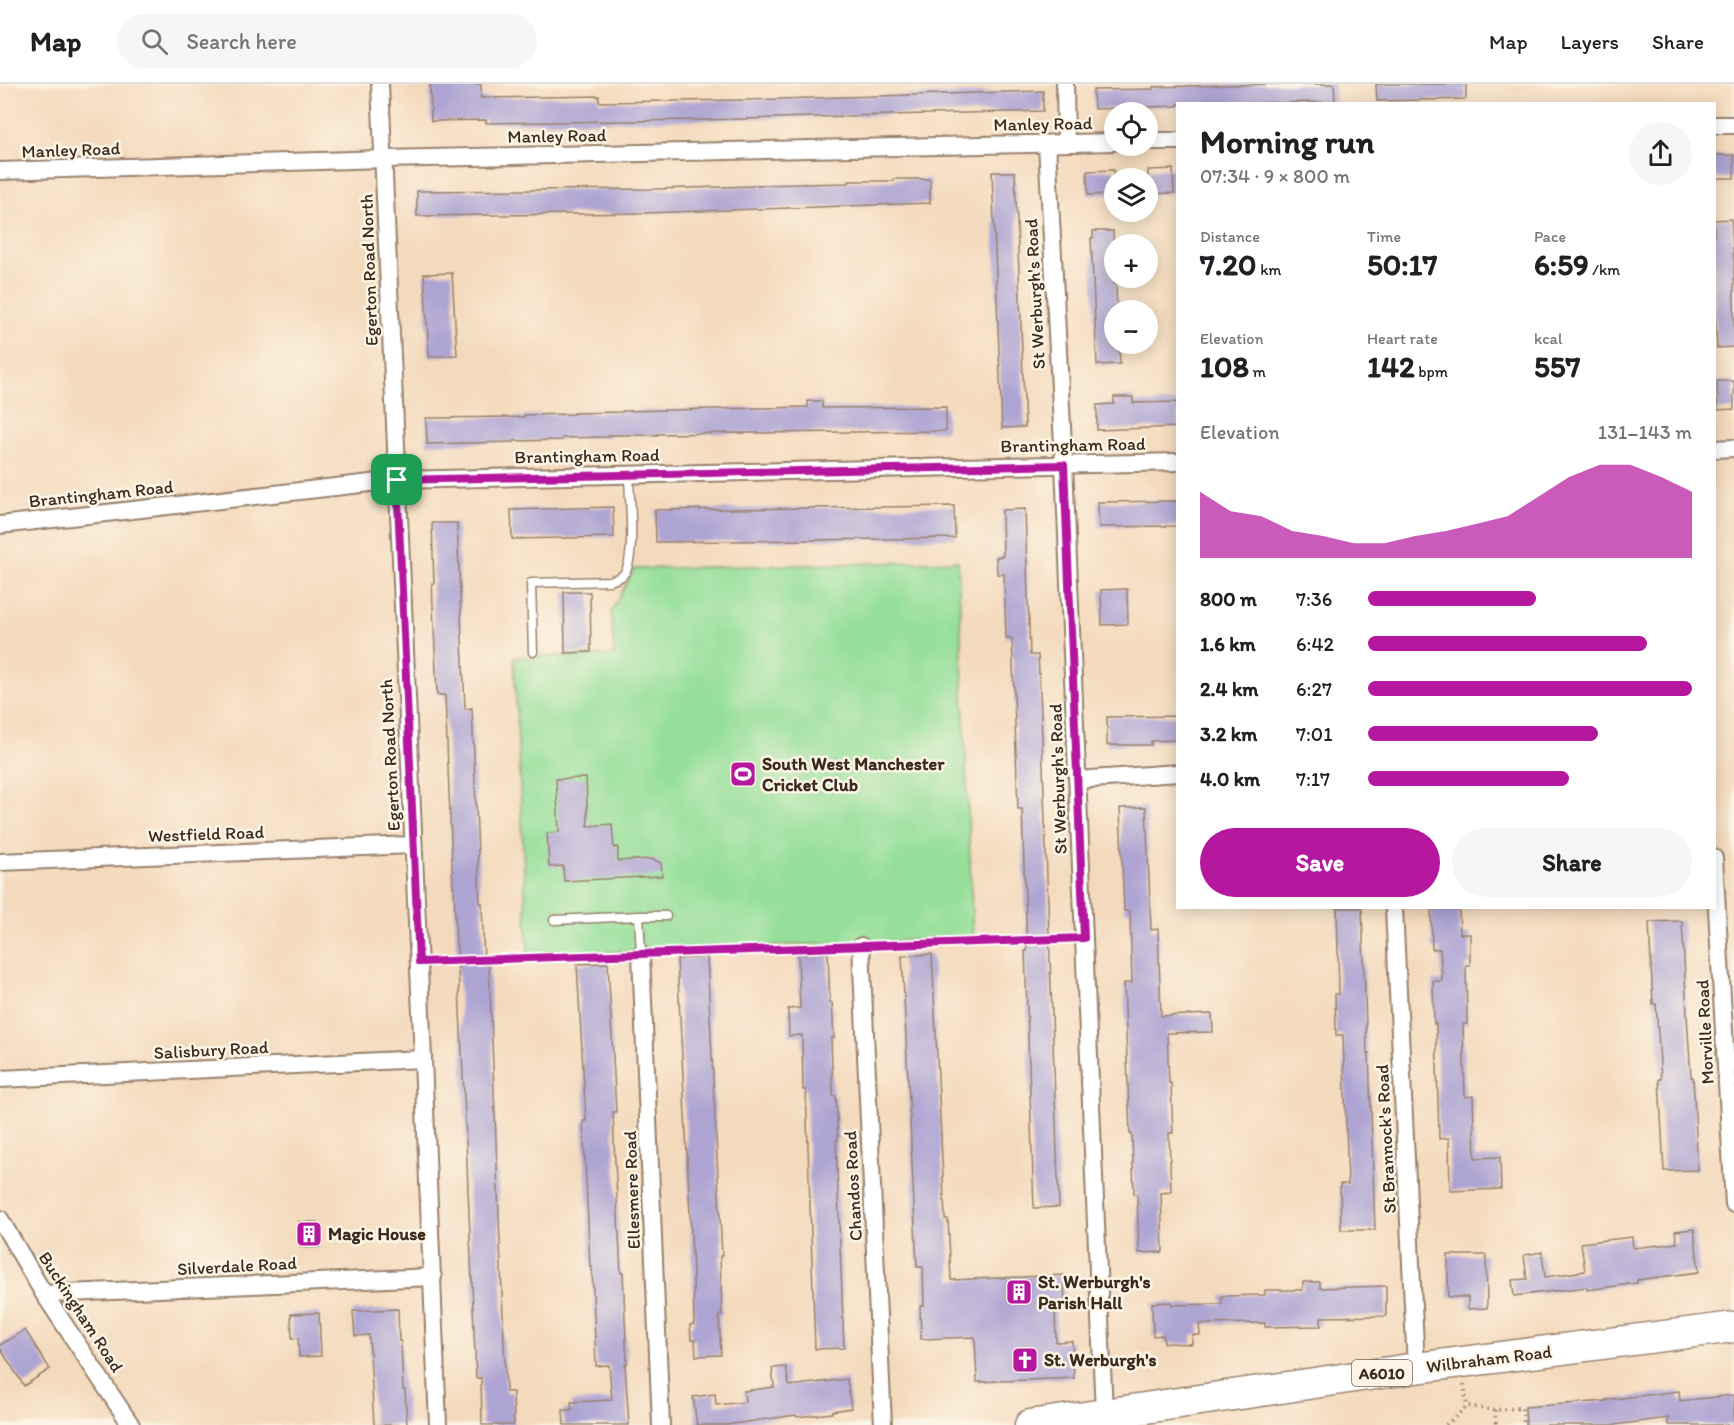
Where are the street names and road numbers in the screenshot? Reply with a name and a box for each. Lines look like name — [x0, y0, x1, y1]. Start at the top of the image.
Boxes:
street label: Manley Road — [993, 112, 1093, 136]
street label: Manley Road — [507, 124, 607, 148]
street label: Manley Road — [21, 137, 121, 163]
street label: Egerton Road North — [355, 194, 383, 346]
street label: St Werburgh's Road — [1020, 218, 1050, 370]
street label: Brantingham Road — [1000, 433, 1146, 457]
street label: Brantingham Road — [514, 444, 660, 468]
street label: Brantingham Road — [28, 475, 175, 513]
street label: Egerton Road North — [375, 678, 405, 832]
street label: St Werburgh's Road — [1044, 703, 1072, 855]
street label: Westfield Road — [148, 821, 265, 847]
street label: Morville Road — [1691, 979, 1719, 1085]
street label: Salisbury Road — [153, 1036, 269, 1064]
street label: St Brannock's Road — [1371, 1063, 1401, 1214]
street label: Ellesmere Road — [619, 1130, 645, 1250]
street label: Chandos Road — [839, 1130, 867, 1242]
street label: Buckingham Road — [34, 1247, 128, 1377]
street label: Silverdale Road — [176, 1252, 298, 1280]
street label: Wilbraham Road — [1425, 1340, 1553, 1378]
road number: A6010 — [1352, 1360, 1412, 1386]

